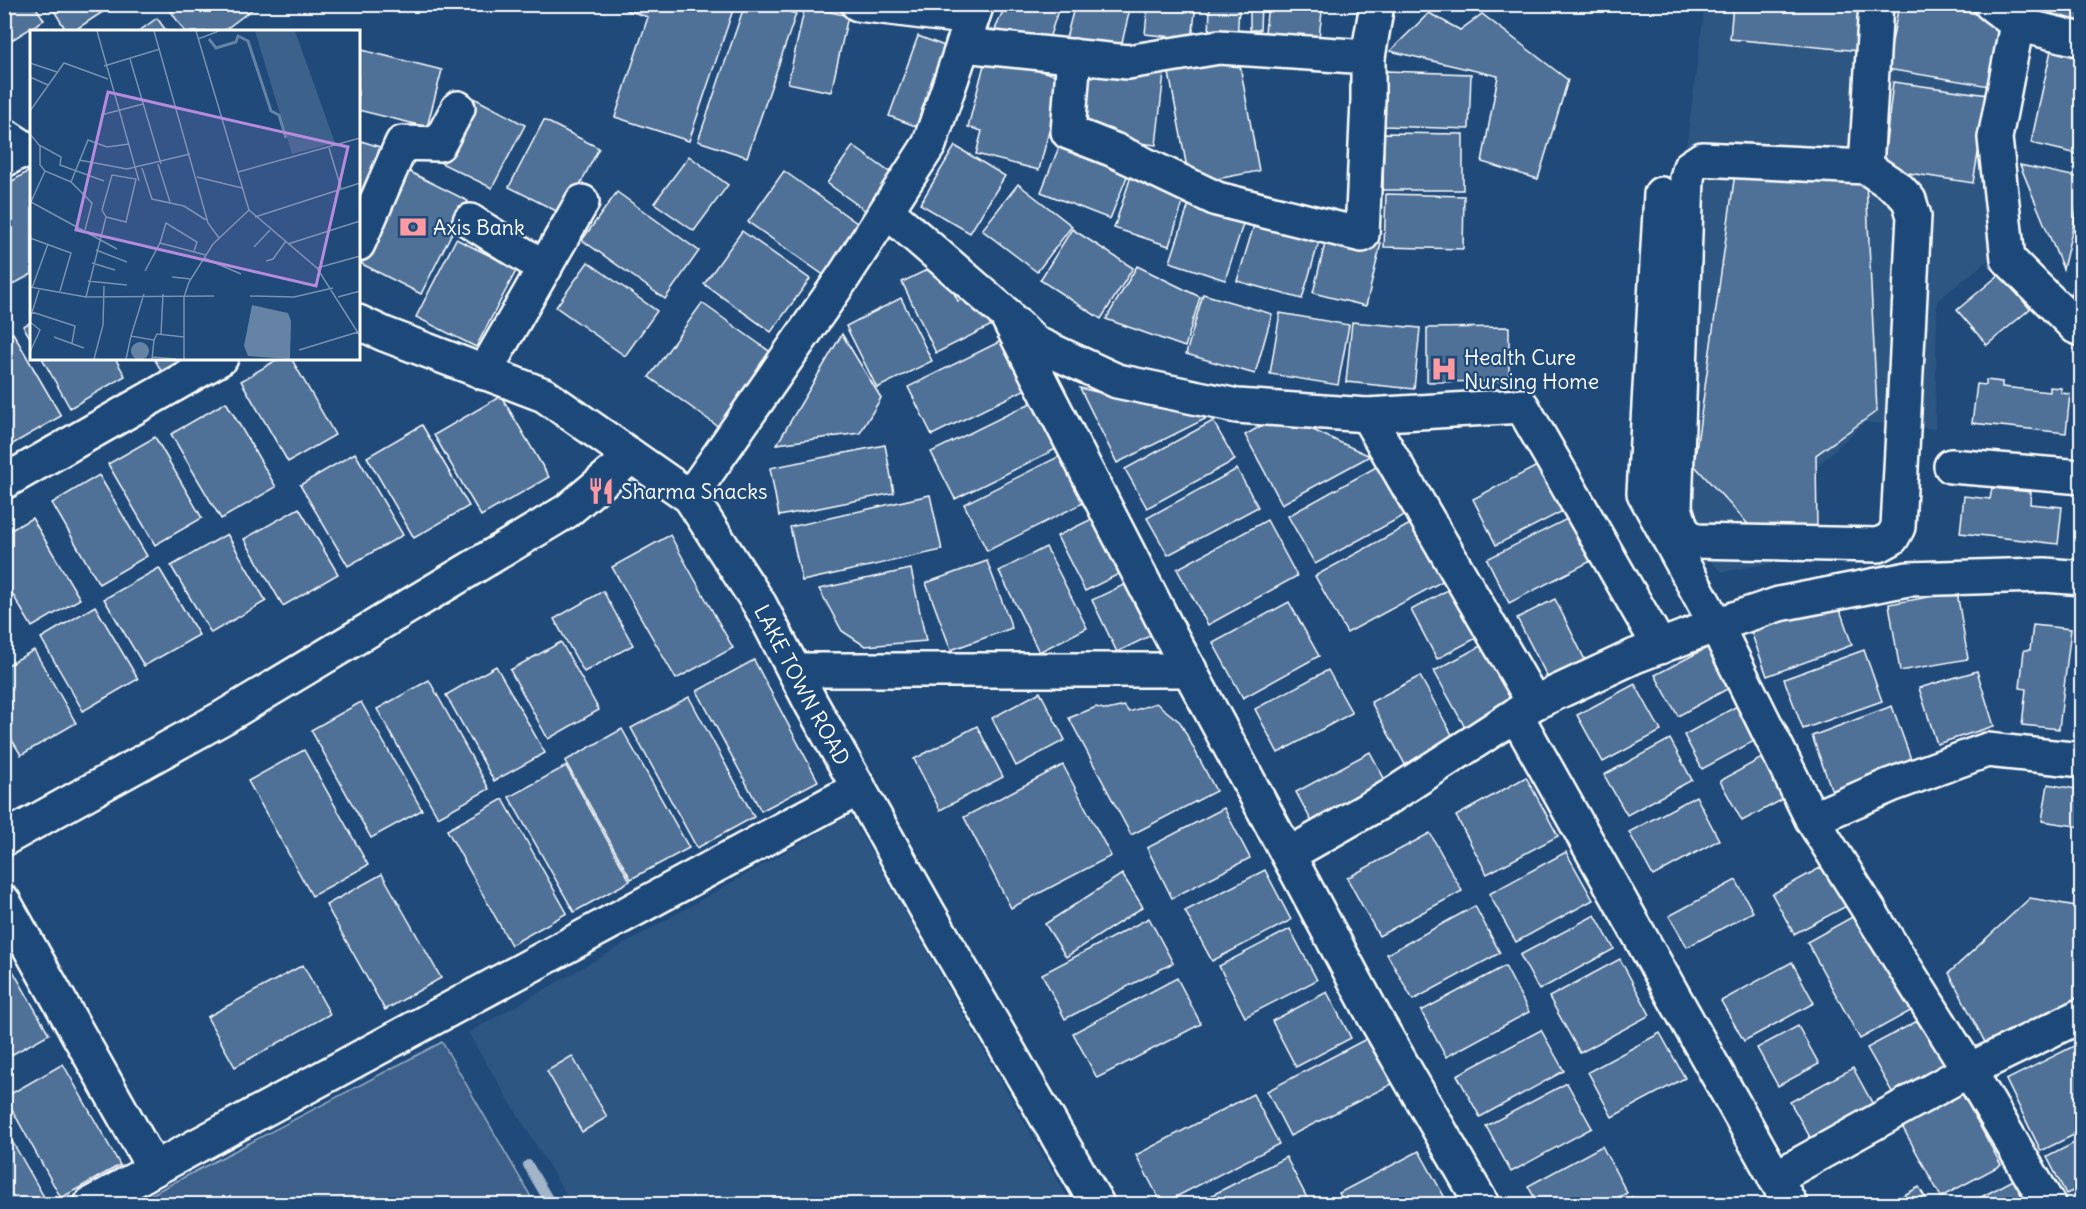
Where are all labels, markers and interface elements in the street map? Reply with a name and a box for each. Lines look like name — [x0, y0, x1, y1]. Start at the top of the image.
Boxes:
inset map — [30, 30, 360, 360]
bank icon: Axis Bank — [398, 212, 428, 242]
place label: Axis Bank — [433, 214, 525, 241]
place label: Health Cure Nursing Home — [1464, 344, 1599, 395]
hospital icon: Health Cure Nursing Home — [1429, 354, 1459, 384]
restaurant icon: Sharma Snacks — [586, 476, 616, 506]
place label: Sharma Snacks — [621, 478, 767, 505]
street label: LAKE TOWN ROAD — [749, 600, 856, 770]

